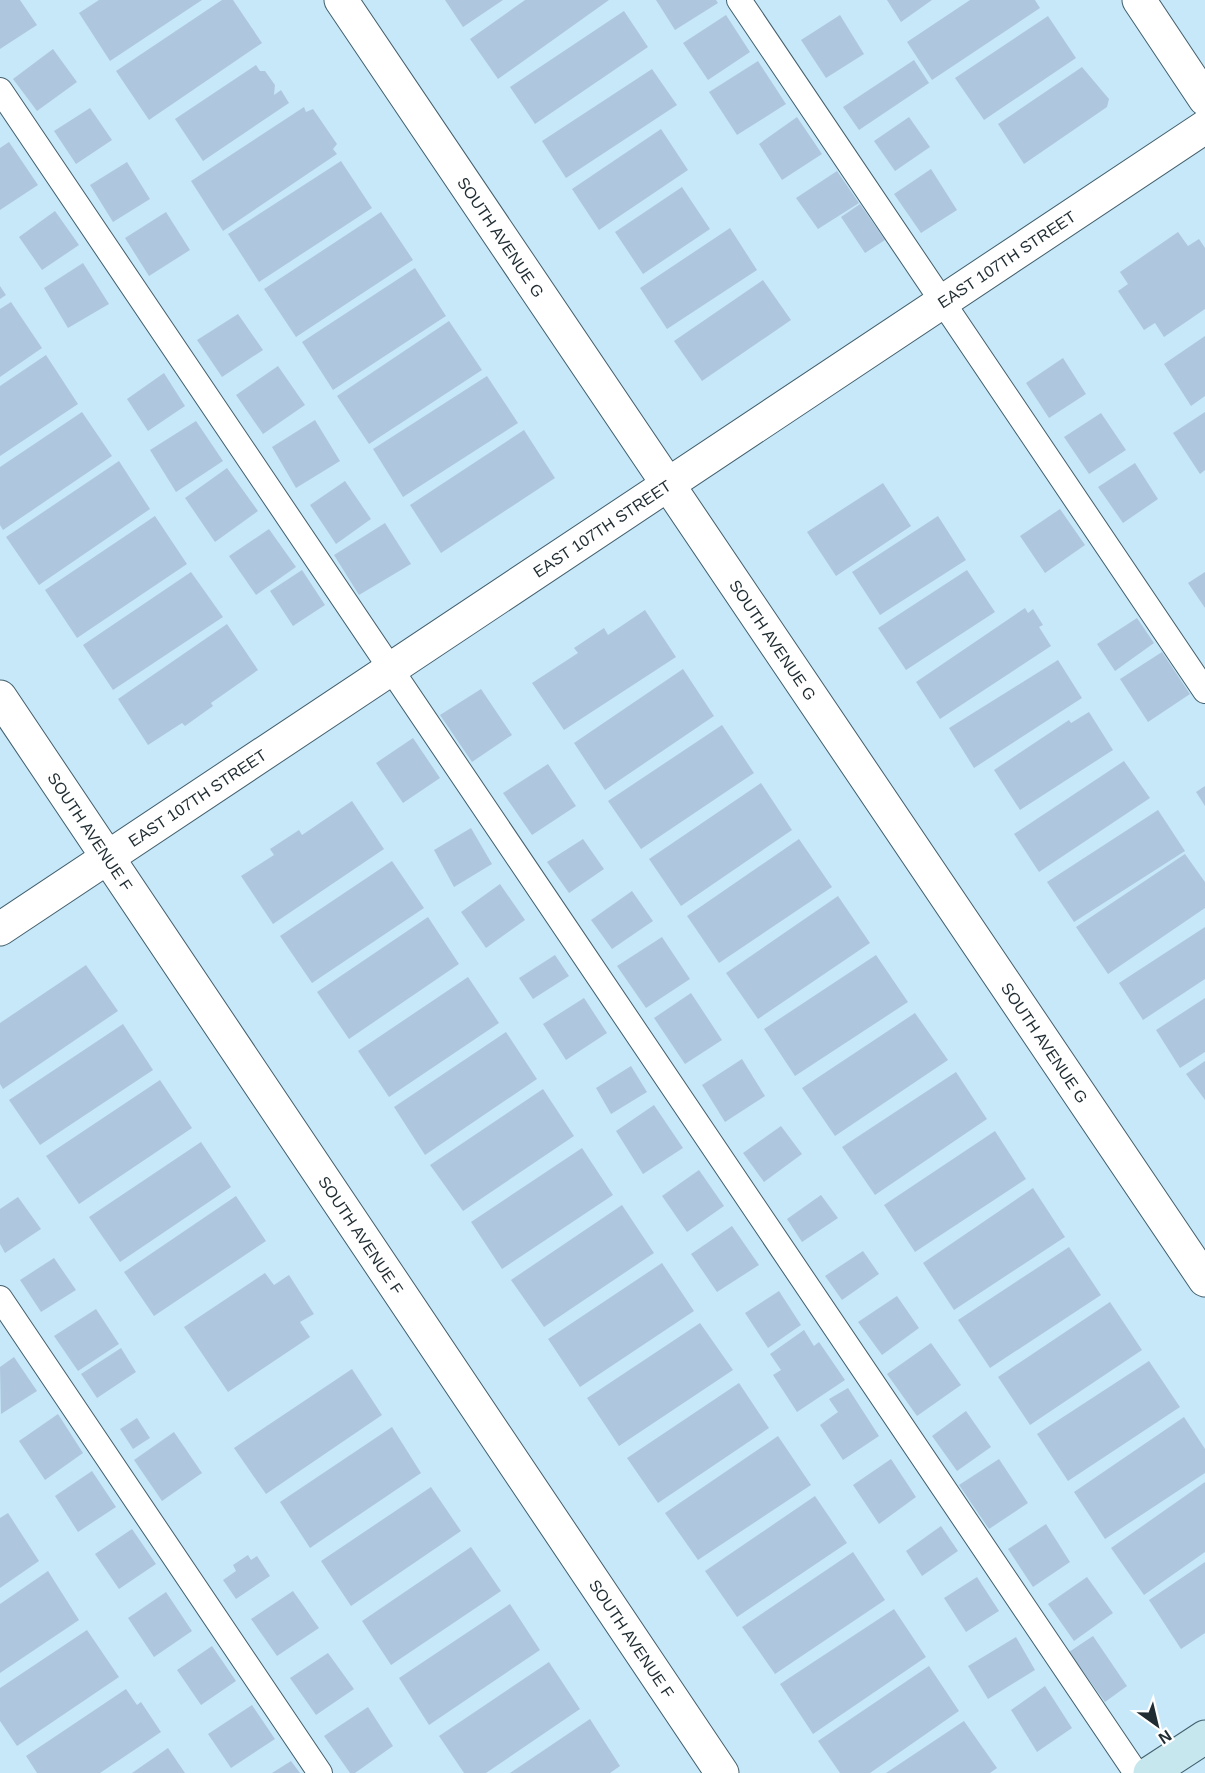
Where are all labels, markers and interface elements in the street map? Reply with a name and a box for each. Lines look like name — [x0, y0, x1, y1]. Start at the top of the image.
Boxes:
street label: SOUTH AVENUE G — [454, 174, 548, 300]
street label: EAST 107TH STREET — [934, 207, 1079, 311]
street label: EAST 107TH STREET — [530, 476, 674, 580]
street label: SOUTH AVENUE G — [726, 577, 819, 703]
street label: EAST 107TH STREET — [125, 746, 269, 850]
street label: SOUTH AVENUE F — [45, 769, 136, 894]
street label: SOUTH AVENUE G — [998, 979, 1091, 1106]
street label: SOUTH AVENUE F — [315, 1173, 407, 1297]
street label: SOUTH AVENUE F — [586, 1576, 678, 1701]
north arrow — [1127, 1695, 1187, 1755]
text: N — [1156, 1727, 1175, 1747]

